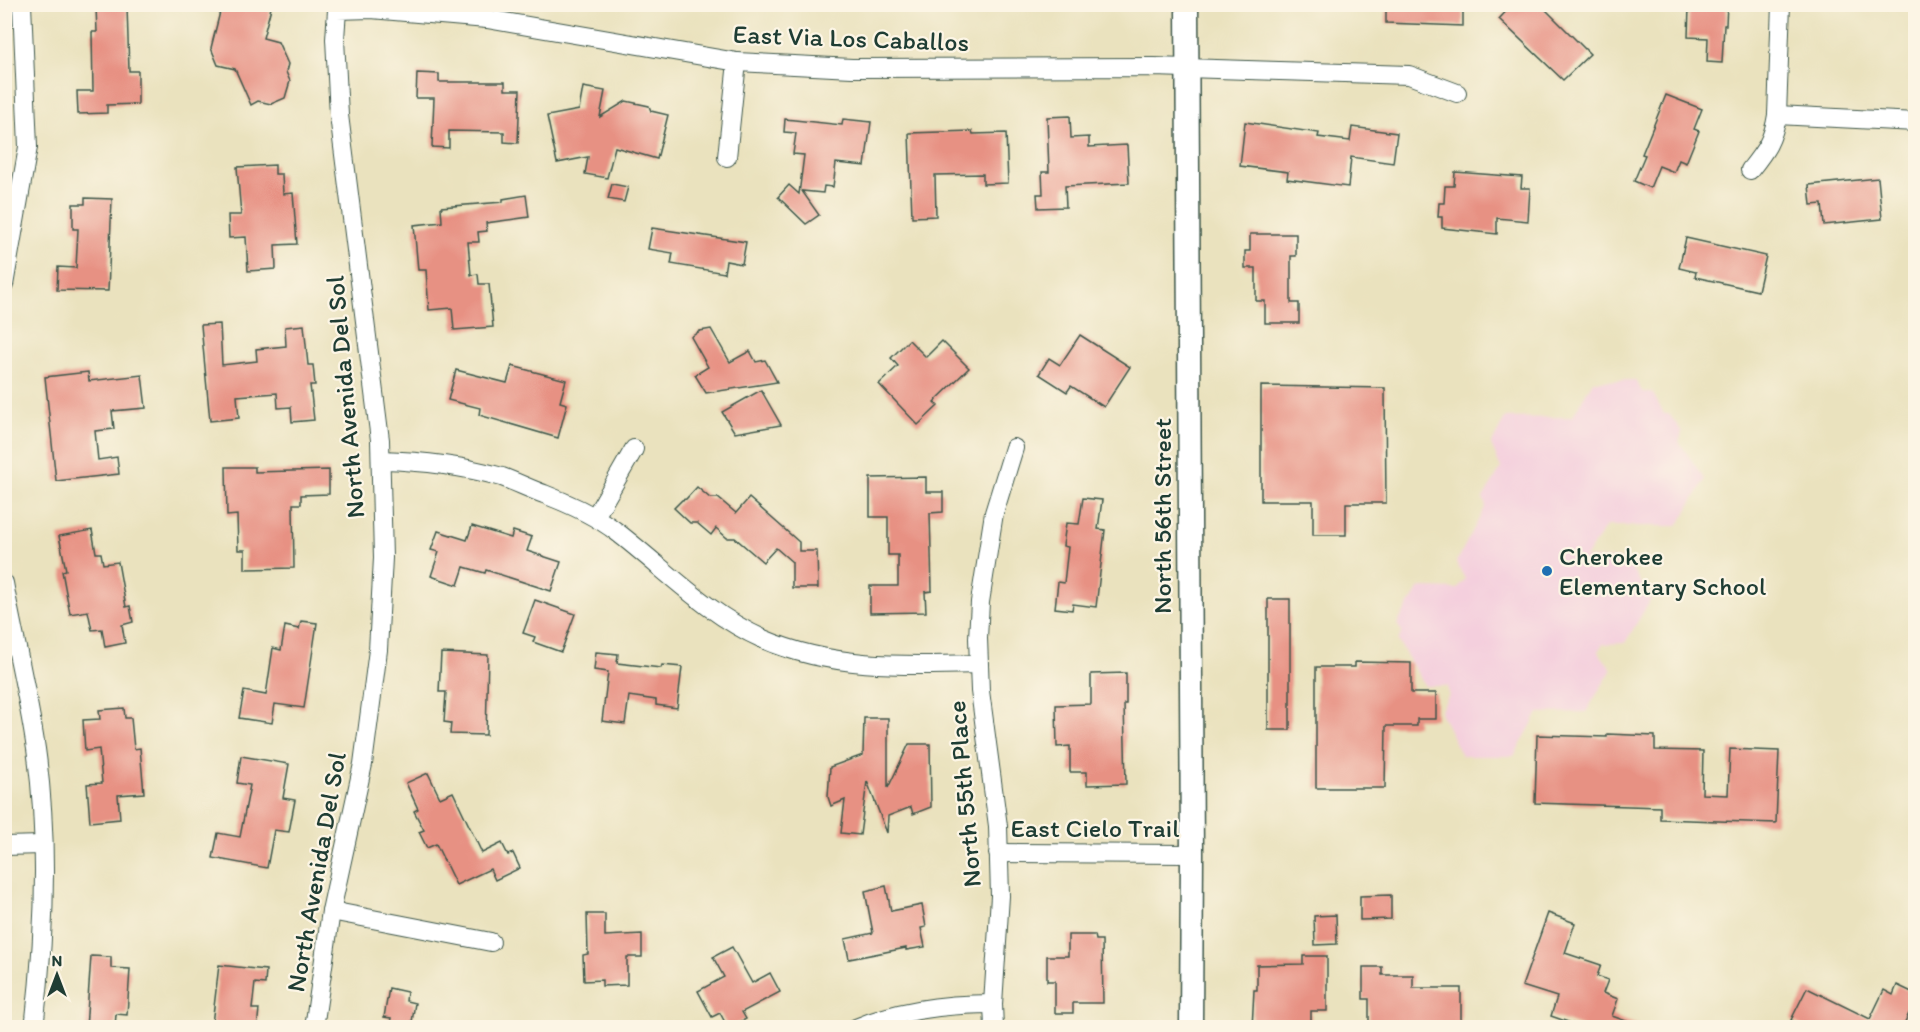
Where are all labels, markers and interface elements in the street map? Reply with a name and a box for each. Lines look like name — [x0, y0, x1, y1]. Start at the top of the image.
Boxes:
street label: East Via Los Caballos — [732, 18, 970, 58]
street label: North Avenida Del Sol — [318, 274, 372, 520]
street label: North 56th Street — [1146, 418, 1178, 614]
place label: Cherokee Elementary School — [1559, 540, 1766, 602]
marker: Cherokee Elementary School — [1540, 564, 1554, 578]
street label: North 55th Place — [940, 699, 988, 889]
street label: North Avenida Del Sol — [279, 749, 353, 995]
street label: East Cielo Trail — [1010, 812, 1180, 844]
north arrow — [27, 945, 87, 1005]
text: N — [52, 951, 62, 970]

